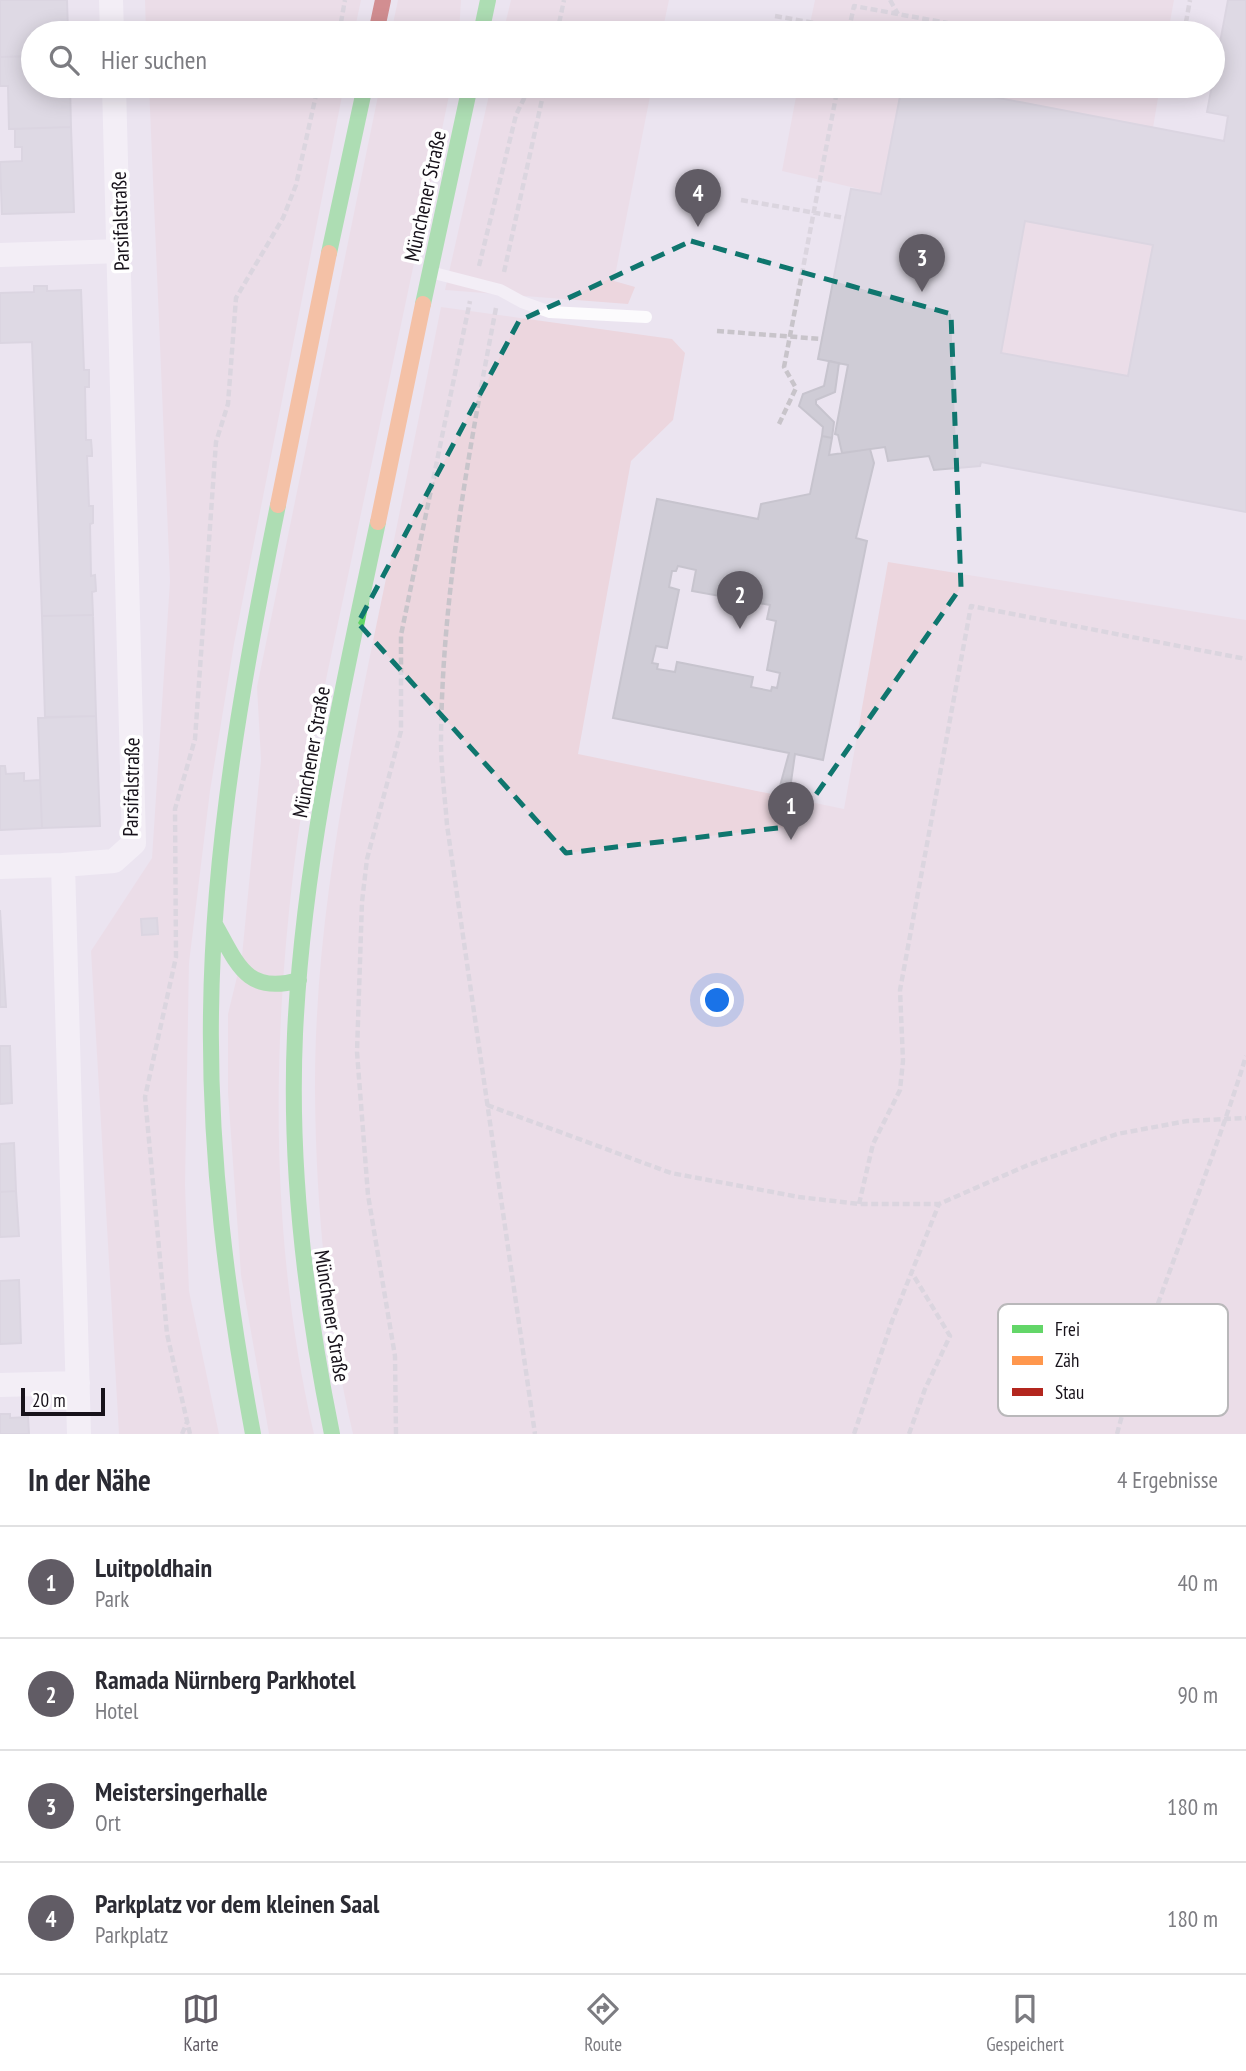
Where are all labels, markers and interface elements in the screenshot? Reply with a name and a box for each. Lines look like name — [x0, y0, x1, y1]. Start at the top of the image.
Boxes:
search box — [21, 21, 1225, 98]
icon: search — [45, 41, 83, 79]
text: Hier suchen — [101, 43, 207, 76]
street label: Münchener Straße — [398, 128, 452, 264]
pin: 4 — [675, 169, 721, 227]
street label: Parsifalstraße — [105, 171, 135, 271]
pin: 3 — [899, 234, 945, 292]
pin: 2 — [717, 571, 763, 629]
street label: Münchener Straße — [286, 684, 336, 820]
street label: Parsifalstraße — [117, 737, 145, 837]
pin: 1 — [768, 782, 814, 840]
your location — [700, 983, 734, 1017]
street label: Münchener Straße — [308, 1248, 356, 1384]
legend — [998, 1304, 1228, 1416]
text: Frei — [1055, 1317, 1080, 1341]
text: Zäh — [1055, 1348, 1079, 1372]
text: Stau — [1055, 1380, 1084, 1404]
scale bar — [21, 1385, 105, 1417]
text: 20 m — [32, 1388, 66, 1412]
text: In der Nähe — [28, 1460, 151, 1499]
text: 4 Ergebnisse — [1117, 1465, 1218, 1494]
text: Luitpoldhain — [95, 1551, 212, 1584]
text: 1 — [46, 1568, 57, 1597]
text: 40 m — [1177, 1568, 1218, 1597]
text: Park — [95, 1584, 129, 1613]
text: Ramada Nürnberg Parkhotel — [95, 1663, 356, 1696]
text: 2 — [46, 1680, 57, 1709]
text: 90 m — [1177, 1680, 1218, 1709]
text: Hotel — [95, 1696, 138, 1725]
text: Meistersingerhalle — [95, 1775, 268, 1808]
text: 3 — [46, 1792, 57, 1821]
text: 180 m — [1167, 1792, 1218, 1821]
text: Ort — [95, 1808, 121, 1837]
text: Parkplatz vor dem kleinen Saal — [95, 1887, 379, 1920]
text: 4 — [46, 1904, 57, 1933]
text: 180 m — [1167, 1904, 1218, 1933]
text: Parkplatz — [95, 1920, 168, 1949]
tab: Karte — [182, 1990, 220, 2056]
tab: Route — [584, 1990, 622, 2056]
tab: Gespeichert — [986, 1990, 1064, 2056]

